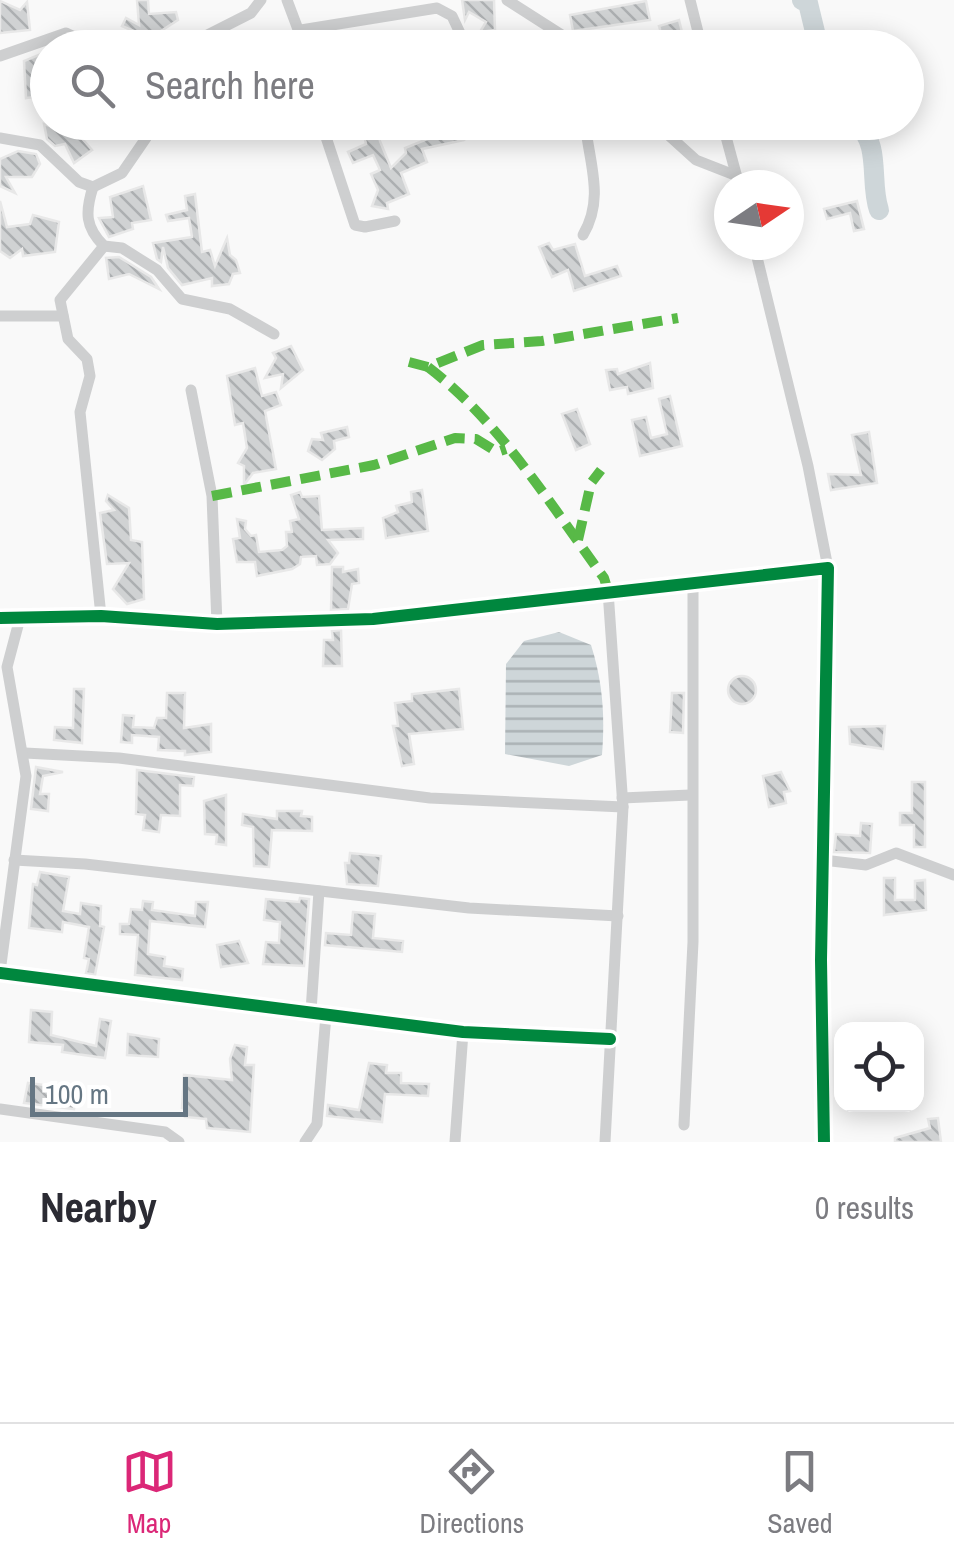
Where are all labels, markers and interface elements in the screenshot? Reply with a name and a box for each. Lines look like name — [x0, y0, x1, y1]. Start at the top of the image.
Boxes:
search box — [30, 30, 924, 140]
icon: search — [65, 58, 120, 113]
text: Search here — [145, 60, 315, 111]
north arrow — [714, 170, 804, 260]
map controls — [834, 1022, 924, 1112]
button: locate — [834, 1022, 924, 1112]
scale bar — [30, 1072, 188, 1116]
text: 100 m — [45, 1075, 109, 1113]
text: Nearby — [40, 1179, 157, 1235]
text: 0 results — [815, 1186, 914, 1229]
tab: Map — [122, 1444, 177, 1542]
tab: Directions — [420, 1444, 524, 1542]
tab: Saved — [767, 1444, 832, 1542]

